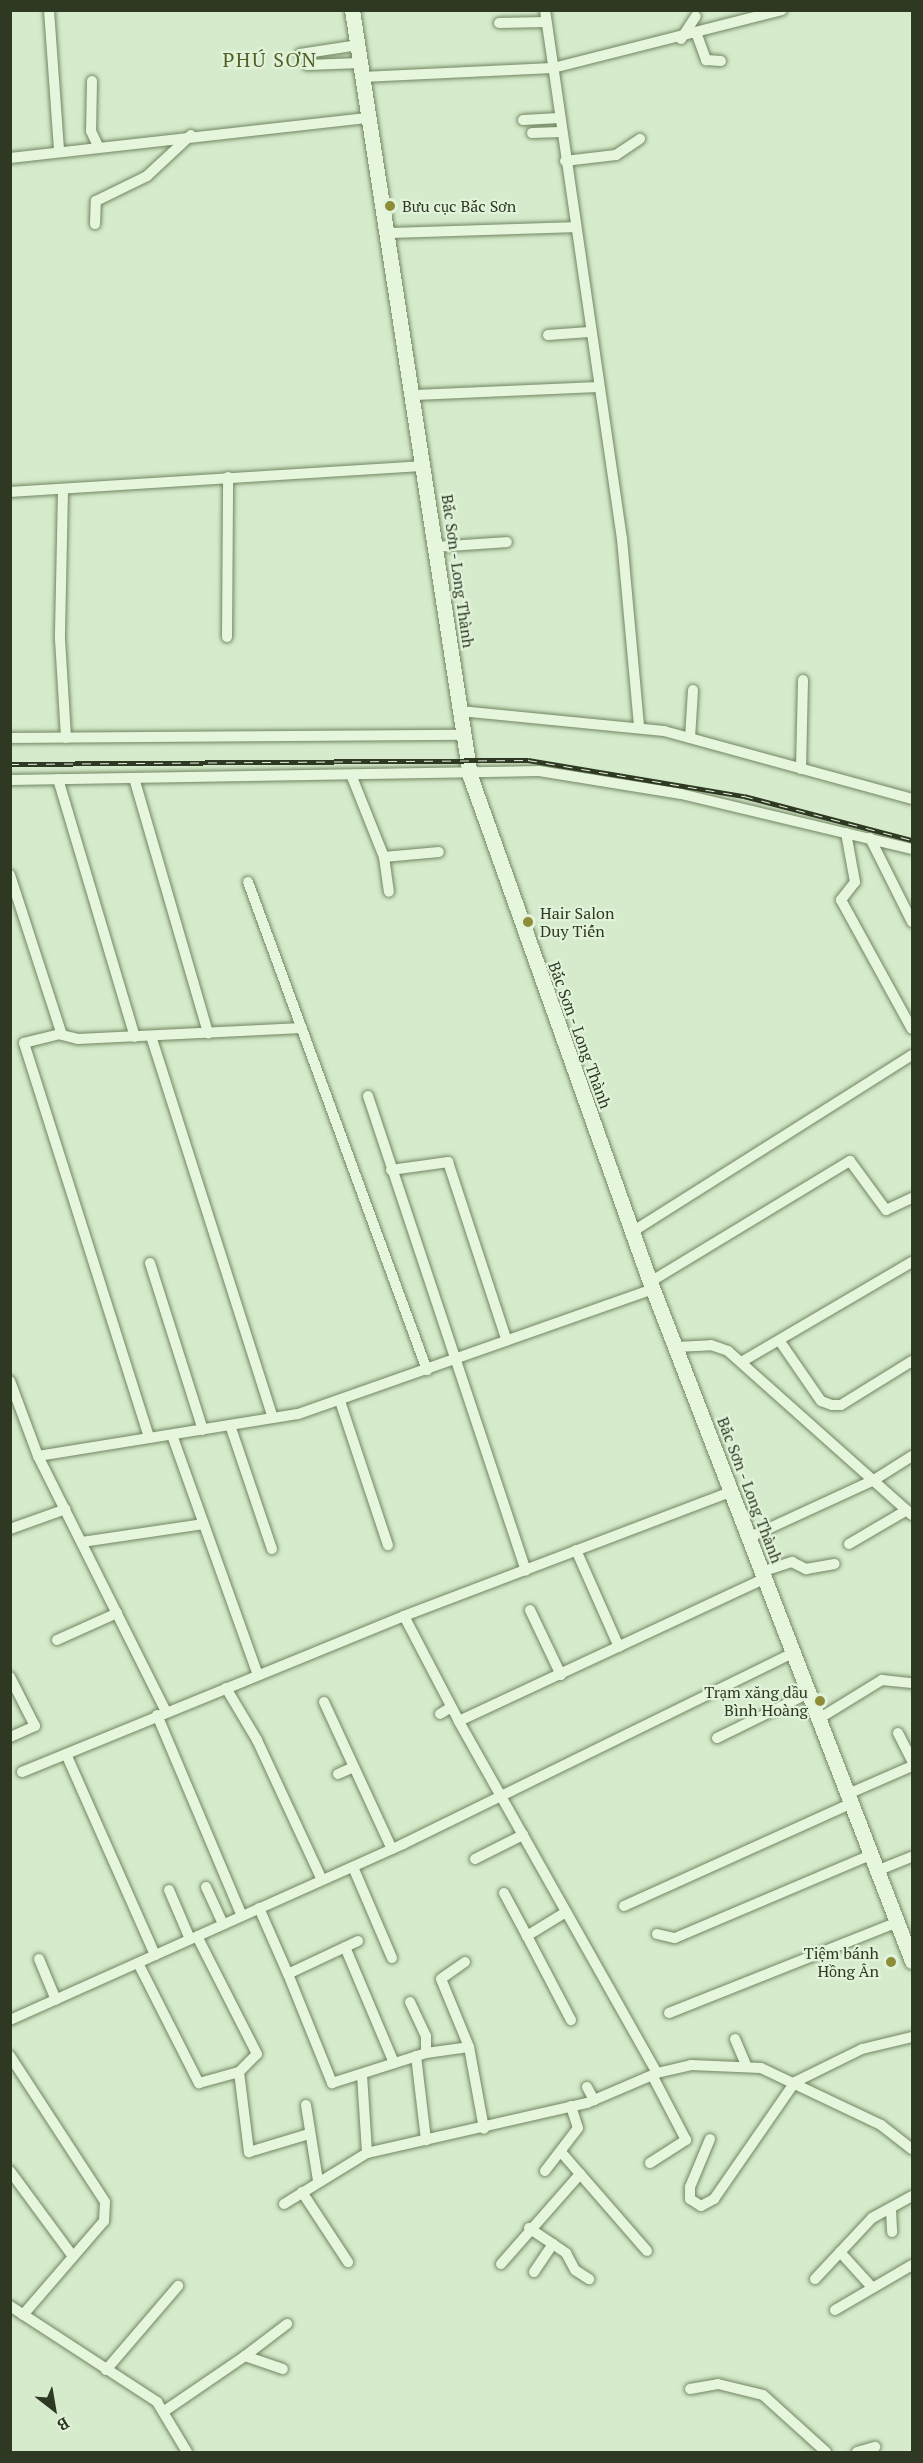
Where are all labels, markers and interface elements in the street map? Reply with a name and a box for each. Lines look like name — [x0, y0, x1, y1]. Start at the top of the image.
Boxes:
district label: PHÚ SƠN — [222, 47, 318, 71]
place label: Bưu cục Bắc Sơn — [402, 196, 516, 216]
marker: Bưu cục Bắc Sơn — [383, 199, 397, 213]
street label: Bắc Sơn - Long Thành — [438, 492, 478, 650]
place label: Hair Salon Duy Tiến — [540, 903, 614, 941]
marker: Hair Salon Duy Tiến — [521, 915, 535, 929]
street label: Bắc Sơn - Long Thành — [544, 958, 616, 1112]
street label: Bắc Sơn - Long Thành — [713, 1414, 787, 1566]
place label: Trạm xăng dầu Bình Hoàng — [704, 1682, 808, 1720]
marker: Trạm xăng dầu Bình Hoàng — [813, 1694, 827, 1708]
place label: Tiệm bánh Hồng Ân — [804, 1943, 879, 1981]
marker: Tiệm bánh Hồng Ân — [884, 1955, 898, 1969]
north arrow — [24, 2379, 84, 2439]
text: B — [53, 2412, 73, 2437]

